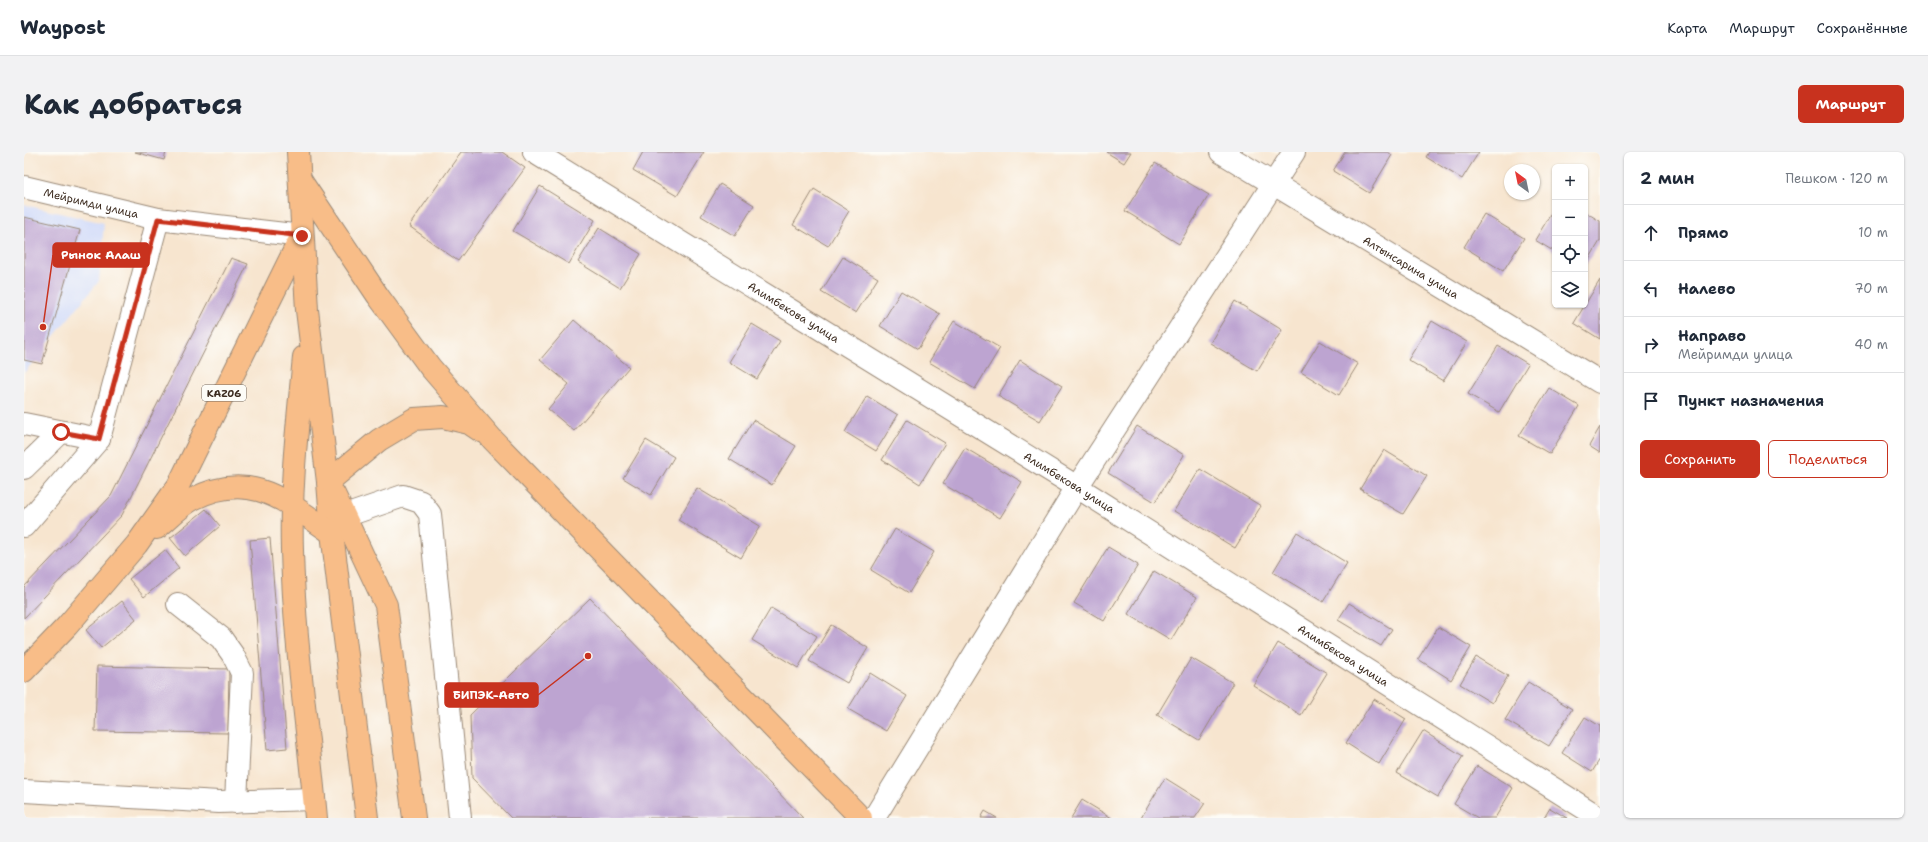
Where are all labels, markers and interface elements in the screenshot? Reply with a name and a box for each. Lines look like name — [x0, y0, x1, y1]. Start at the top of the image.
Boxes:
text: Waypost — [20, 15, 105, 40]
text: Карта — [1667, 19, 1707, 37]
text: Маршрут — [1729, 19, 1795, 37]
text: Сохранённые — [1817, 19, 1908, 37]
text: Как добраться — [24, 85, 243, 123]
button: Маршрут — [1798, 85, 1904, 123]
north arrow — [1504, 164, 1540, 200]
map controls — [1552, 164, 1588, 308]
button: + — [1552, 164, 1588, 200]
text: 2 мин — [1640, 167, 1695, 189]
text: Пешком · 120 m — [1785, 170, 1888, 187]
street label: Мейримди улица — [42, 184, 140, 222]
button: − — [1552, 200, 1588, 236]
icon: ahead — [1640, 222, 1662, 244]
text: Прямо — [1678, 223, 1728, 243]
text: 10 m — [1858, 224, 1888, 241]
route end — [293, 227, 311, 245]
street label: Алтынсарина улица — [1360, 232, 1462, 302]
button: locate — [1552, 236, 1588, 272]
callout: Рынок Алаш — [53, 243, 149, 267]
text: Рынок Алаш — [61, 247, 141, 263]
button: layers — [1552, 272, 1588, 308]
street label: Алимбекова улица — [745, 278, 842, 346]
icon: left — [1640, 278, 1662, 300]
text: Налево — [1678, 279, 1736, 299]
text: 70 m — [1854, 280, 1888, 297]
text: Направо — [1678, 326, 1746, 346]
icon: right — [1640, 334, 1662, 356]
text: 40 m — [1854, 336, 1888, 353]
text: Мейримди улица — [1678, 346, 1793, 363]
road number: KАZ06 — [202, 385, 246, 401]
icon: arrive — [1640, 390, 1662, 412]
text: Пункт назначения — [1678, 391, 1824, 411]
route start — [52, 423, 70, 441]
button: Сохранить — [1640, 440, 1760, 478]
button: Поделиться — [1768, 440, 1888, 478]
street label: Алимбекова улица — [1021, 448, 1118, 517]
street label: Алимбекова улица — [1295, 621, 1391, 690]
callout: БИПЭК-Авто — [445, 683, 538, 707]
text: БИПЭК-Авто — [453, 687, 529, 703]

